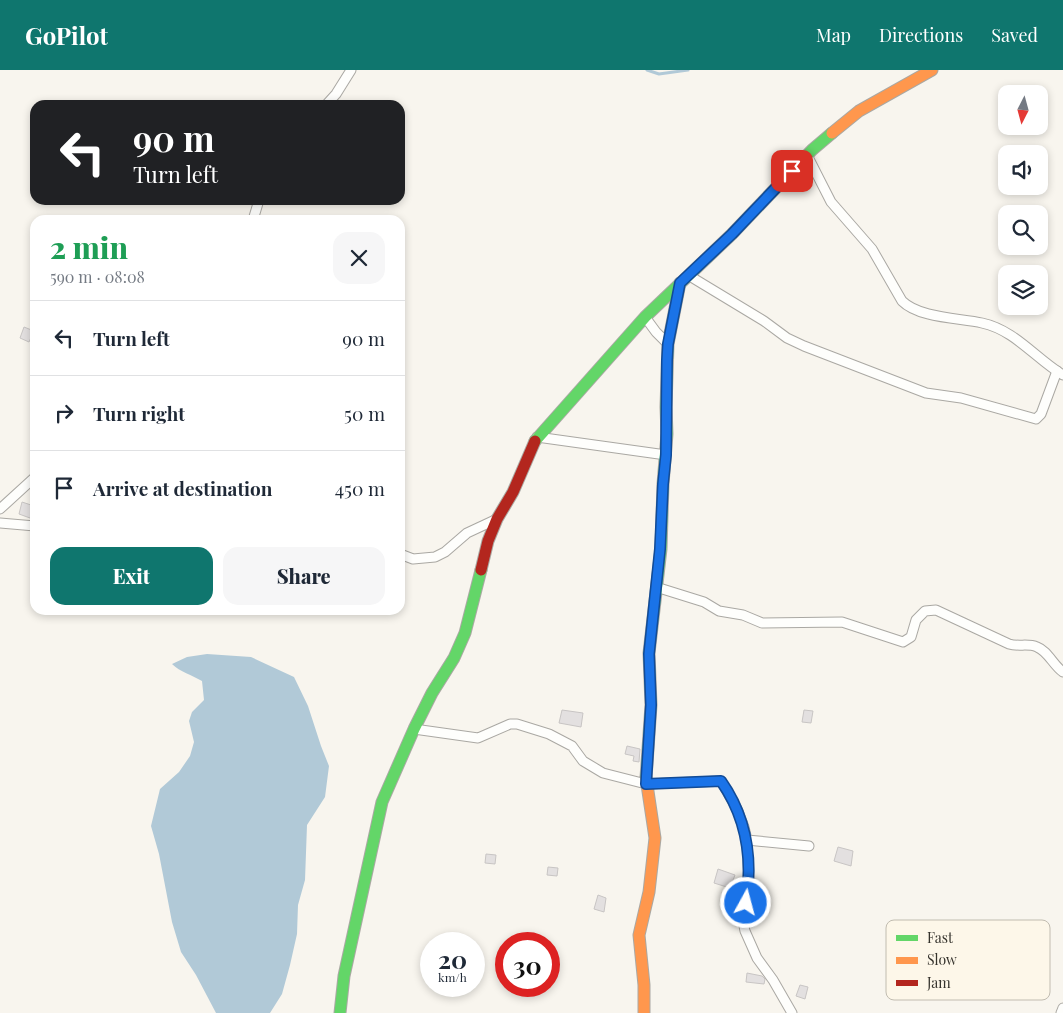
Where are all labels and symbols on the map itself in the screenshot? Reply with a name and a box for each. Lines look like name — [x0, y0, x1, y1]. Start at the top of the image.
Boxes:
north arrow — [998, 85, 1048, 135]
pin — [771, 150, 813, 192]
position arrow — [719, 876, 771, 928]
legend — [886, 920, 1050, 1000]
text: Fast — [927, 928, 954, 947]
speed limit sign: 30 — [495, 932, 560, 997]
text: Slow — [927, 950, 957, 969]
text: Jam — [926, 973, 951, 992]

